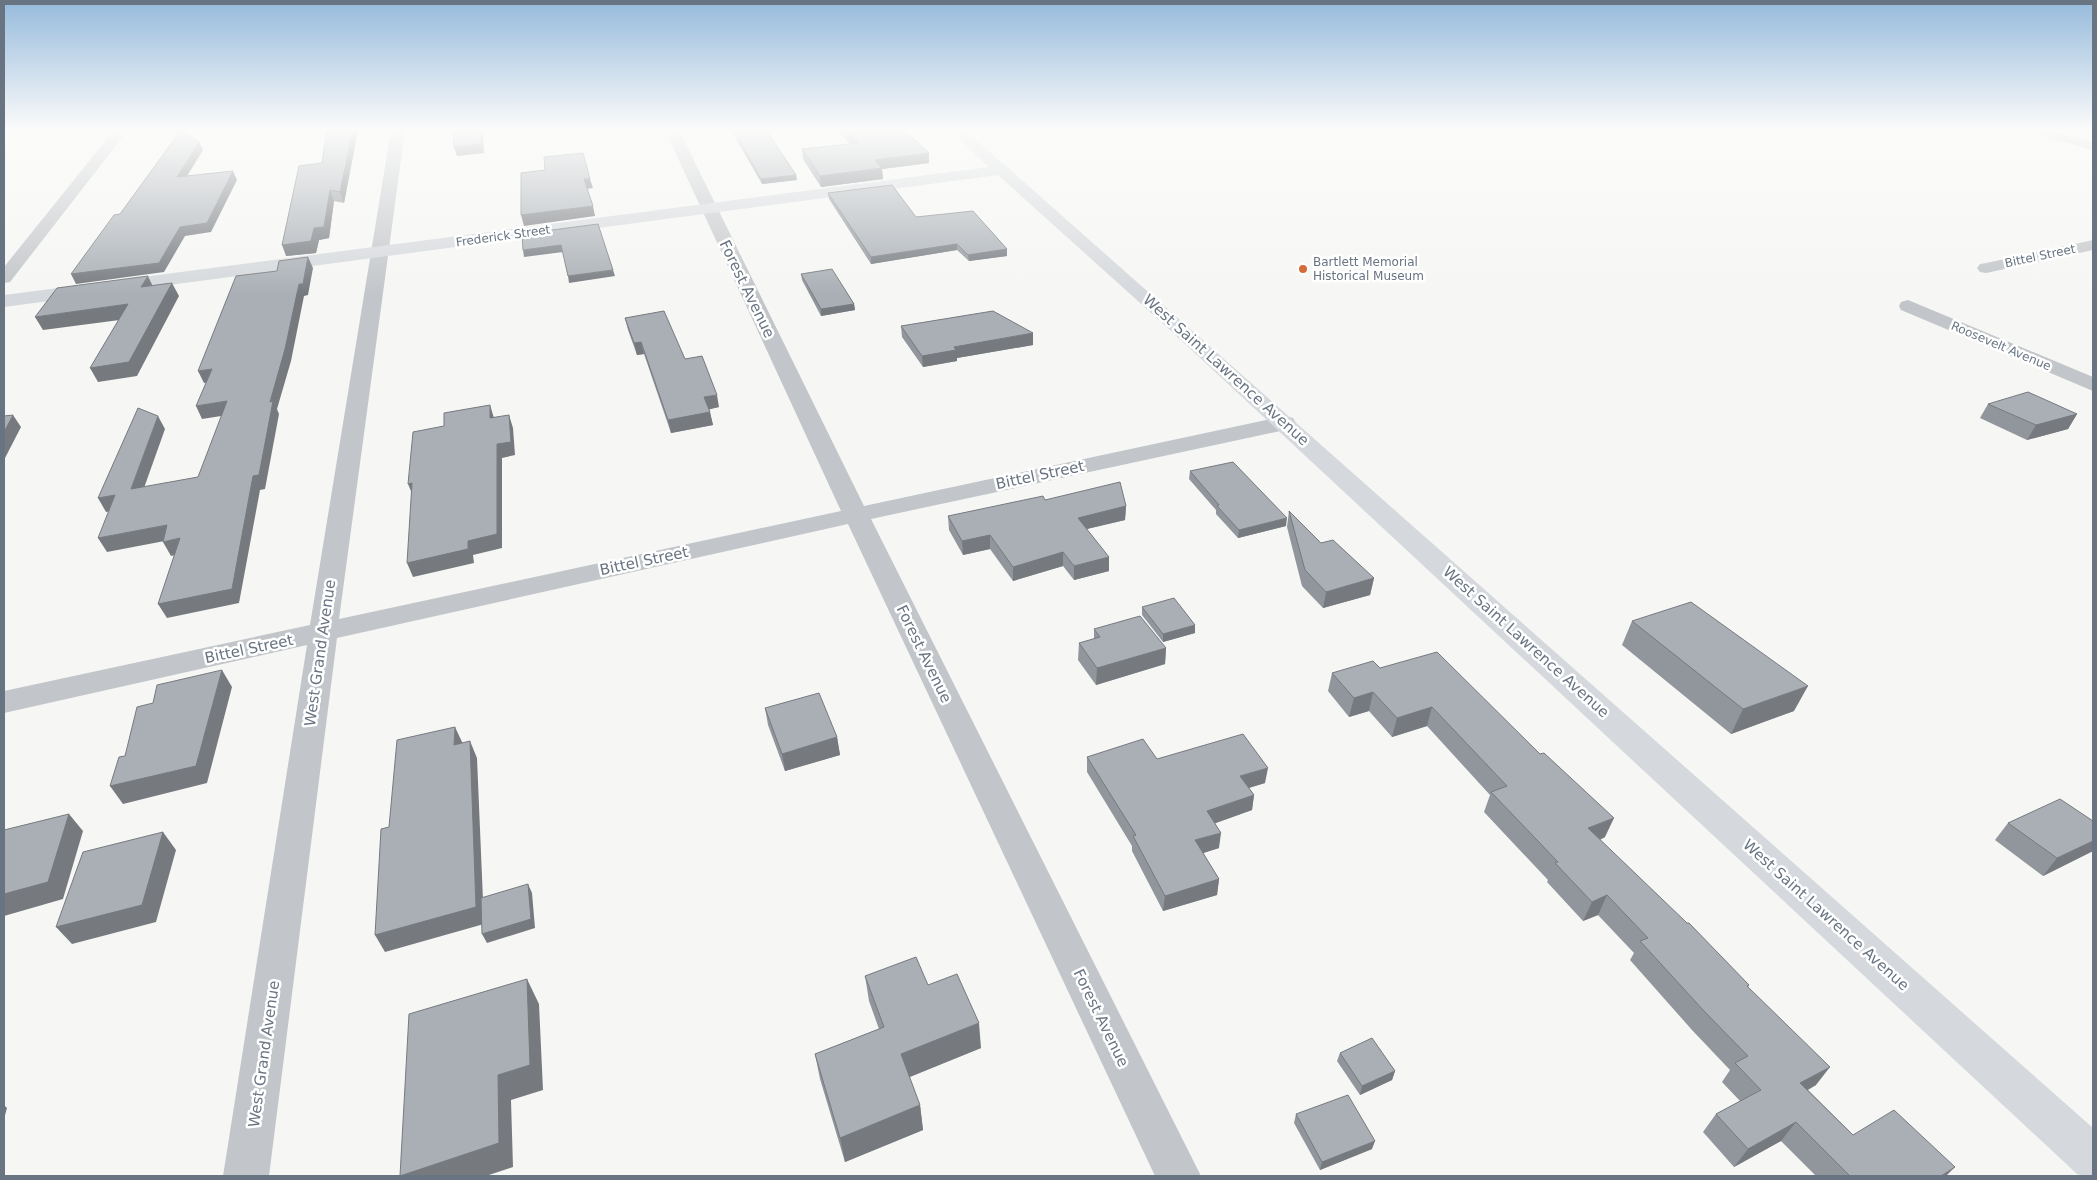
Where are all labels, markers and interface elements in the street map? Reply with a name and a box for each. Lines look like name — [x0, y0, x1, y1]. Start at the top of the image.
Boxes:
street label: Frederick Street — [455, 222, 551, 250]
street label: Forest Avenue — [716, 237, 778, 341]
street label: Bittel Street — [2003, 242, 2077, 270]
place label: Bartlett Memorial Historical Museum — [1313, 255, 1424, 283]
marker: Bartlett Memorial Historical Museum — [1297, 263, 1309, 275]
street label: West Saint Lawrence Avenue — [1139, 291, 1313, 449]
street label: Roosevelt Avenue — [1949, 319, 2053, 373]
street label: Bittel Street — [994, 457, 1086, 493]
street label: Bittel Street — [598, 543, 690, 579]
street label: West Saint Lawrence Avenue — [1439, 563, 1613, 721]
street label: West Grand Avenue — [301, 578, 339, 728]
street label: Forest Avenue — [893, 602, 955, 706]
street label: Bittel Street — [203, 631, 295, 667]
street label: West Saint Lawrence Avenue — [1739, 836, 1913, 994]
street label: Forest Avenue — [1070, 966, 1132, 1070]
street label: West Grand Avenue — [245, 979, 283, 1129]

